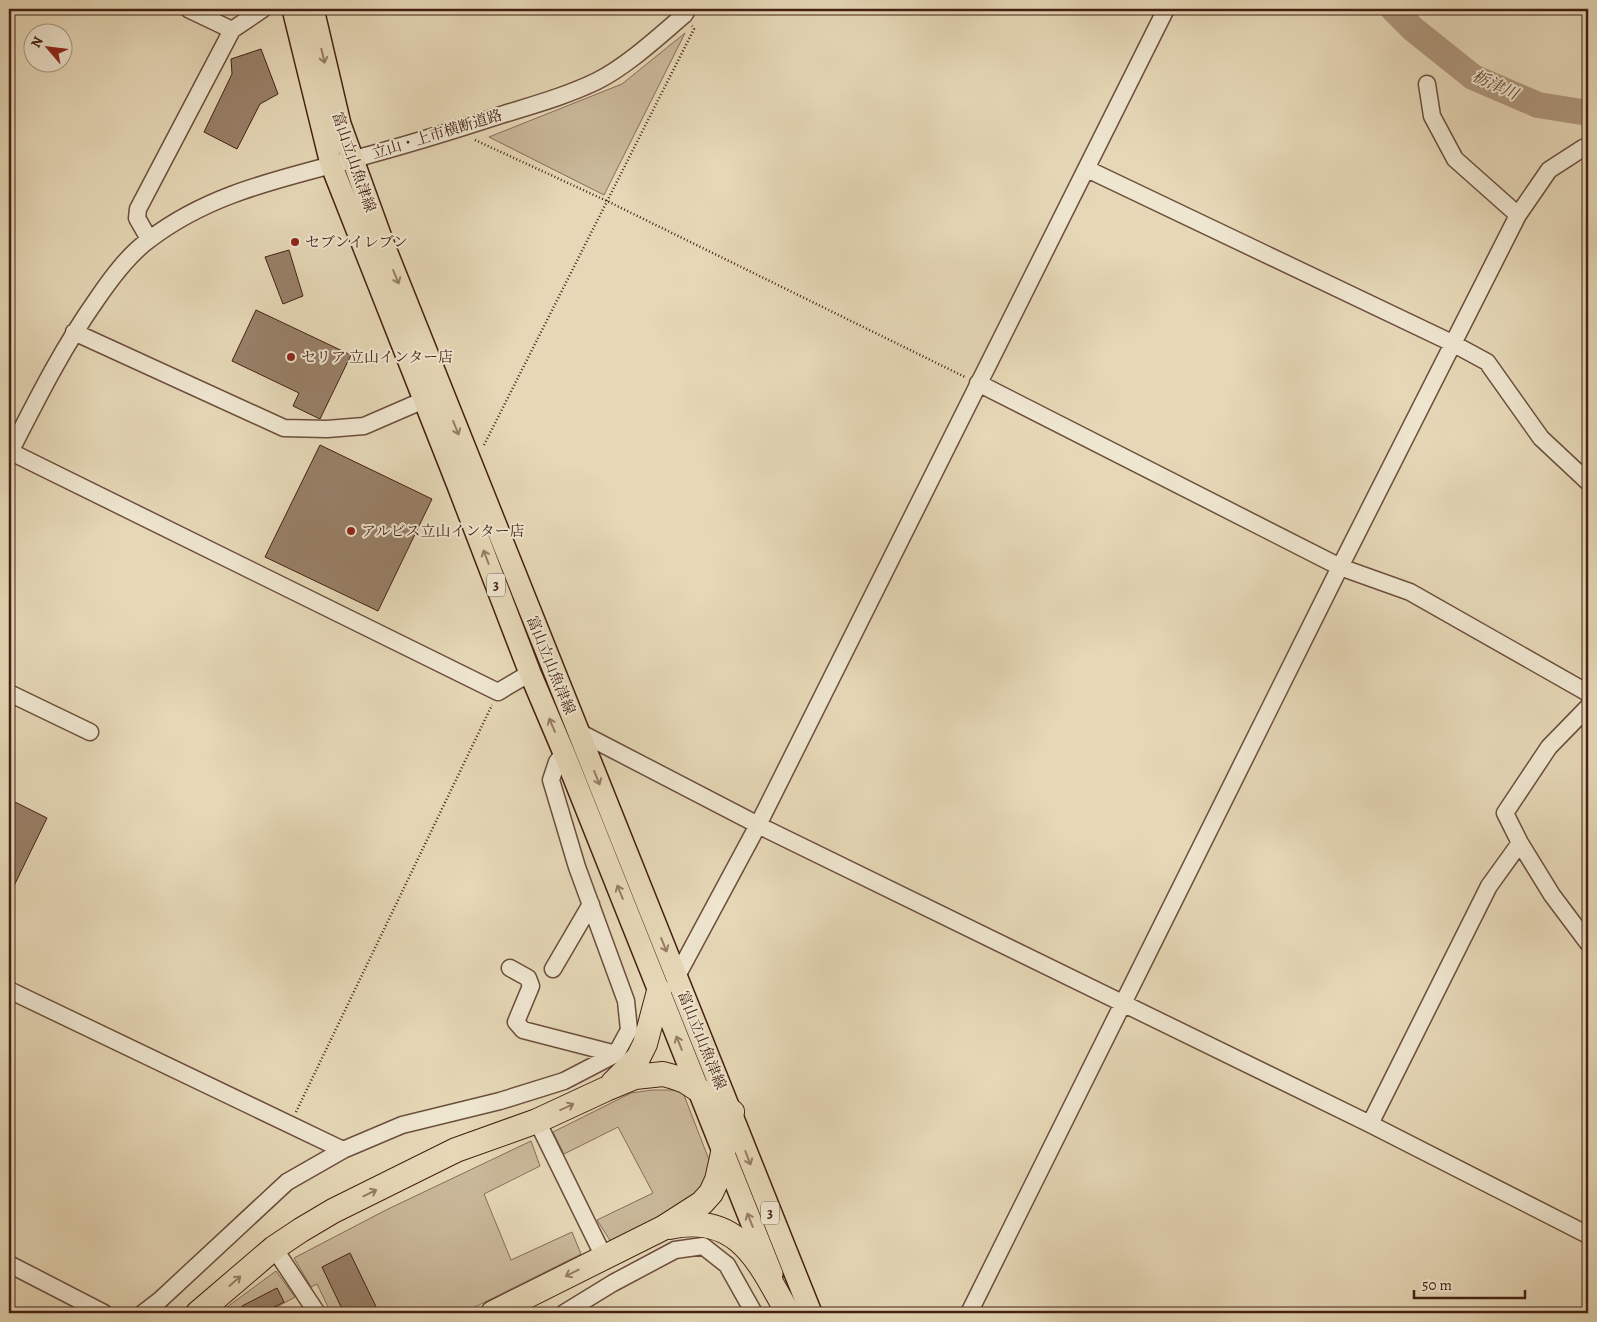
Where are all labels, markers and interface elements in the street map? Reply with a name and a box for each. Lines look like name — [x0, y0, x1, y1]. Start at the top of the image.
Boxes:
north arrow — [22, 22, 72, 72]
text: N — [26, 33, 48, 51]
one-way arrow — [319, 48, 328, 64]
water label: 栃津川 — [1469, 65, 1523, 106]
street label: 立山・上市横断道路 — [370, 105, 504, 163]
street label: 富山立山魚津線 — [327, 109, 381, 215]
place label: セブンイレブン — [305, 232, 408, 252]
marker: セブンイレブン — [289, 236, 301, 248]
one-way arrow — [392, 269, 401, 284]
place label: セリア 立山インター店 — [301, 347, 453, 367]
marker: セリア 立山インター店 — [285, 351, 297, 363]
one-way arrow — [452, 420, 461, 435]
place label: アルビス立山インター店 — [361, 521, 525, 541]
marker: アルビス立山インター店 — [345, 525, 357, 537]
one-way arrow — [481, 550, 490, 566]
road number: 3 — [487, 574, 505, 596]
street label: 富山立山魚津線 — [522, 613, 580, 717]
one-way arrow — [547, 718, 557, 733]
one-way arrow — [593, 770, 603, 785]
one-way arrow — [614, 885, 624, 900]
one-way arrow — [660, 937, 669, 952]
street label: 富山立山魚津線 — [673, 988, 731, 1092]
one-way arrow — [674, 1036, 684, 1051]
one-way arrow — [559, 1101, 574, 1111]
one-way arrow — [744, 1150, 754, 1165]
one-way arrow — [363, 1187, 378, 1197]
road number: 3 — [761, 1202, 779, 1224]
one-way arrow — [745, 1212, 754, 1228]
scale bar — [1414, 1267, 1526, 1299]
one-way arrow — [565, 1269, 580, 1278]
text: 50 m — [1422, 1275, 1452, 1295]
one-way arrow — [228, 1276, 241, 1287]

